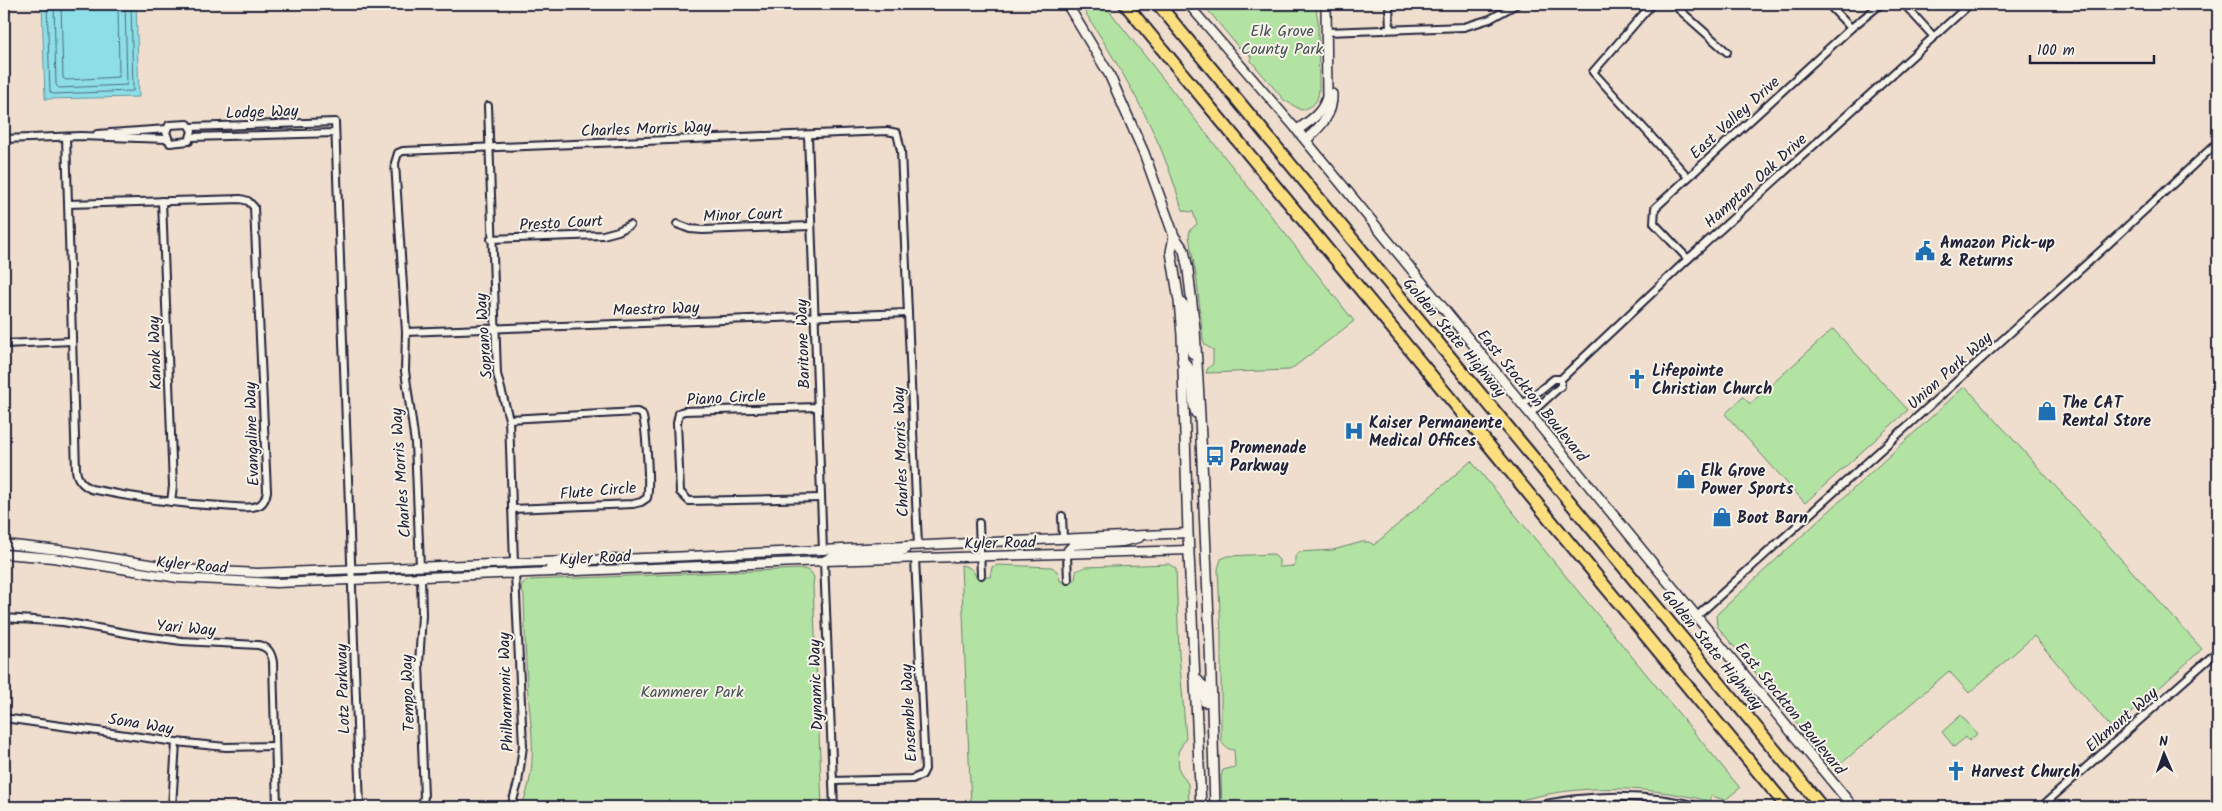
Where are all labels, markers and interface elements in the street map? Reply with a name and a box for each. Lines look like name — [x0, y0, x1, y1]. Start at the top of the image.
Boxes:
park label: Elk Grove County Park — [1241, 19, 1324, 62]
scale bar — [2030, 32, 2153, 64]
text: 100 m — [2037, 39, 2075, 63]
street label: East Valley Drive — [1684, 70, 1786, 166]
street label: Lodge Way — [225, 99, 299, 126]
street label: Charles Morris Way — [580, 115, 712, 144]
street label: Hampton Oak Drive — [1699, 128, 1813, 234]
street label: Minor Court — [703, 202, 784, 229]
street label: Presto Court — [519, 209, 604, 238]
place label: Amazon Pick-up & Returns — [1940, 231, 2055, 274]
public building icon: Amazon Pick-up & Returns — [1914, 240, 1936, 262]
street label: Golden State Highway — [1396, 273, 1512, 404]
street label: Soprano Way — [469, 292, 500, 380]
street label: Maestro Way — [612, 295, 700, 324]
street label: Baritone Way — [789, 298, 818, 389]
street label: Kanok Way — [142, 315, 169, 390]
street label: East Stockton Boulevard — [1470, 324, 1594, 469]
street label: Union Park Way — [1902, 326, 1999, 416]
place label: Lifepointe Christian Church — [1652, 359, 1772, 402]
church icon: Lifepointe Christian Church — [1626, 368, 1648, 390]
street label: Evangaline Way — [238, 381, 267, 487]
street label: Piano Circle — [686, 384, 766, 413]
street label: Charles Morris Way — [887, 386, 916, 518]
place label: The CAT Rental Store — [2062, 391, 2151, 434]
shop icon: The CAT Rental Store — [2036, 400, 2058, 422]
street label: Charles Morris Way — [384, 407, 419, 539]
place label: Kaiser Permanente Medical Offices — [1369, 411, 1503, 454]
hospital icon: Kaiser Permanente Medical Offices — [1343, 420, 1365, 442]
place label: Promenade Parkway — [1230, 436, 1306, 479]
bus stop icon: Promenade Parkway — [1204, 445, 1226, 467]
place label: Elk Grove Power Sports — [1701, 459, 1794, 502]
shop icon: Elk Grove Power Sports — [1675, 468, 1697, 490]
street label: Flute Circle — [559, 476, 637, 507]
shop icon: Boot Barn — [1711, 506, 1733, 528]
place label: Boot Barn — [1737, 506, 1808, 531]
street label: Kyler Road — [964, 530, 1037, 557]
street label: Kyler Road — [559, 544, 633, 573]
street label: Kyler Road — [155, 550, 230, 581]
street label: Golden State Highway — [1655, 584, 1769, 716]
street label: Yari Way — [155, 613, 217, 644]
street label: Philharmonic Way — [492, 631, 521, 752]
street label: East Stockton Boulevard — [1728, 637, 1852, 782]
street label: Dynamic Way — [802, 638, 831, 731]
street label: Lotz Parkway — [329, 643, 358, 735]
street label: Tempo Way — [395, 653, 422, 732]
street label: Ensemble Way — [894, 663, 925, 763]
park label: Kammerer Park — [641, 680, 744, 705]
street label: Elkmont Way — [2080, 681, 2164, 759]
street label: Sona Way — [106, 707, 176, 742]
north arrow — [2140, 728, 2190, 778]
text: N — [2159, 731, 2169, 753]
church icon: Harvest Church — [1945, 760, 1967, 782]
place label: Harvest Church — [1971, 760, 2080, 785]

